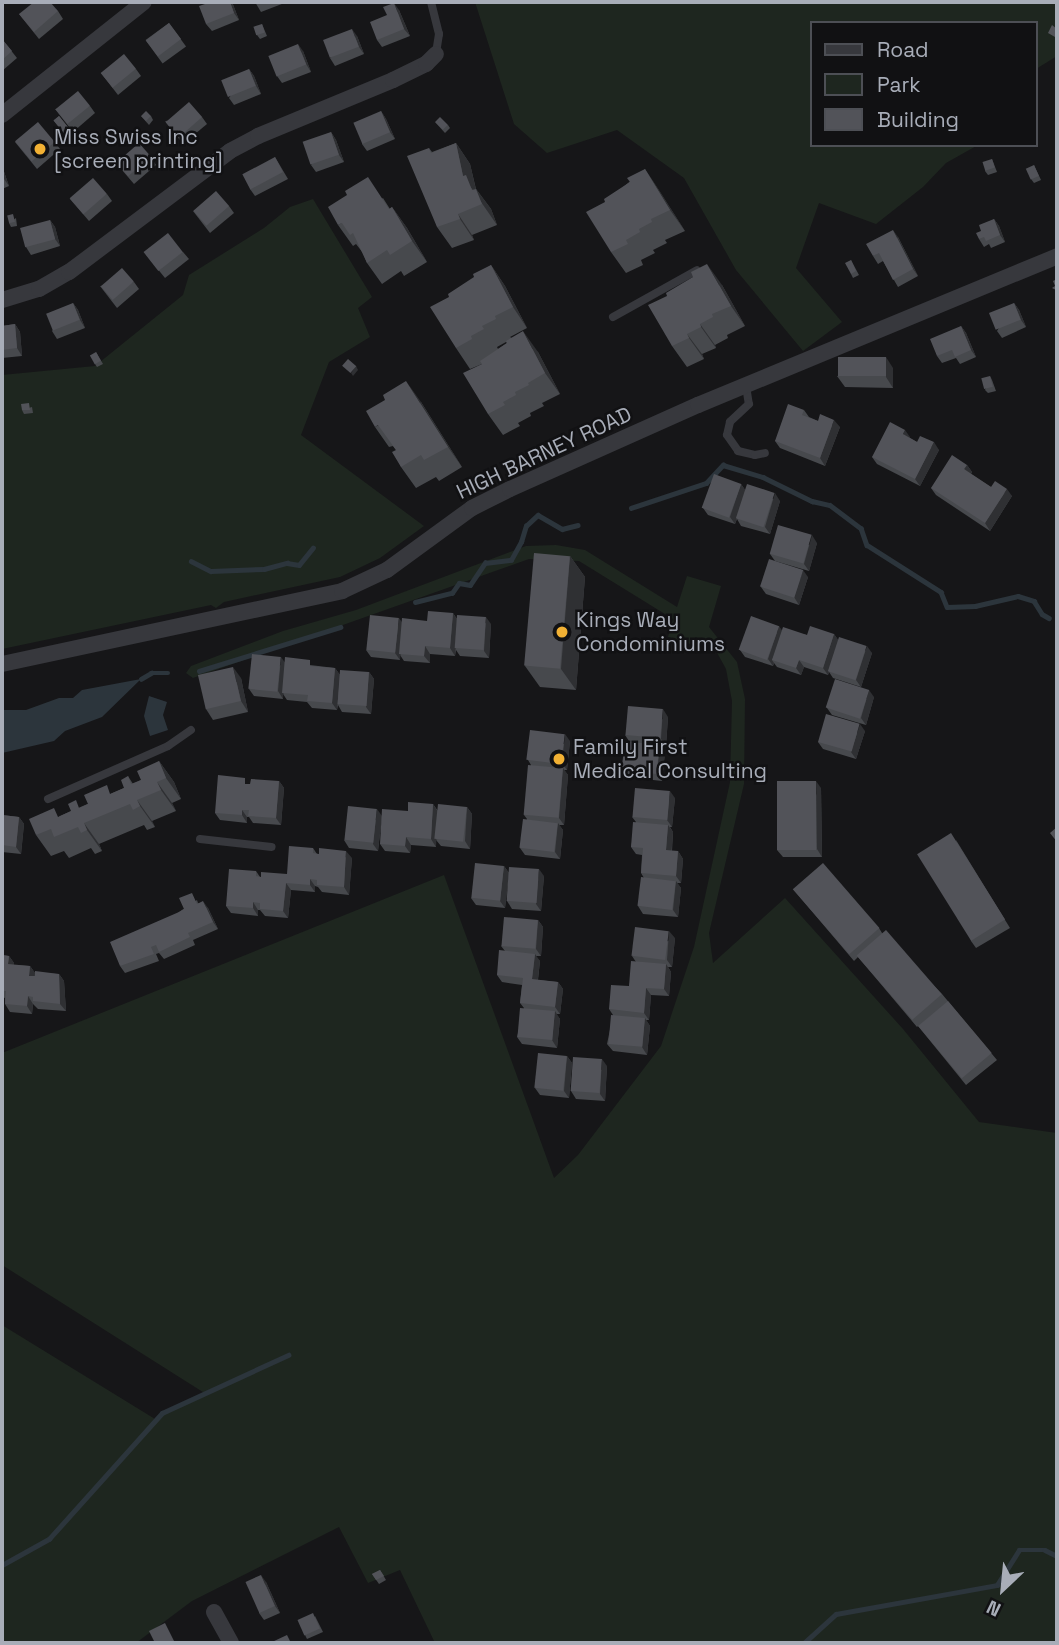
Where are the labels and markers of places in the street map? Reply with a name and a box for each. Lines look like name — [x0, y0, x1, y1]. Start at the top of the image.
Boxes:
place label: Miss Swiss Inc [screen printing] — [54, 124, 223, 174]
marker: Miss Swiss Inc [screen printing] — [32, 141, 48, 157]
place label: Kings Way Condominiums — [576, 607, 725, 657]
marker: Kings Way Condominiums — [554, 624, 570, 640]
place label: Family First Medical Consulting — [573, 734, 767, 784]
marker: Family First Medical Consulting — [551, 751, 567, 767]

